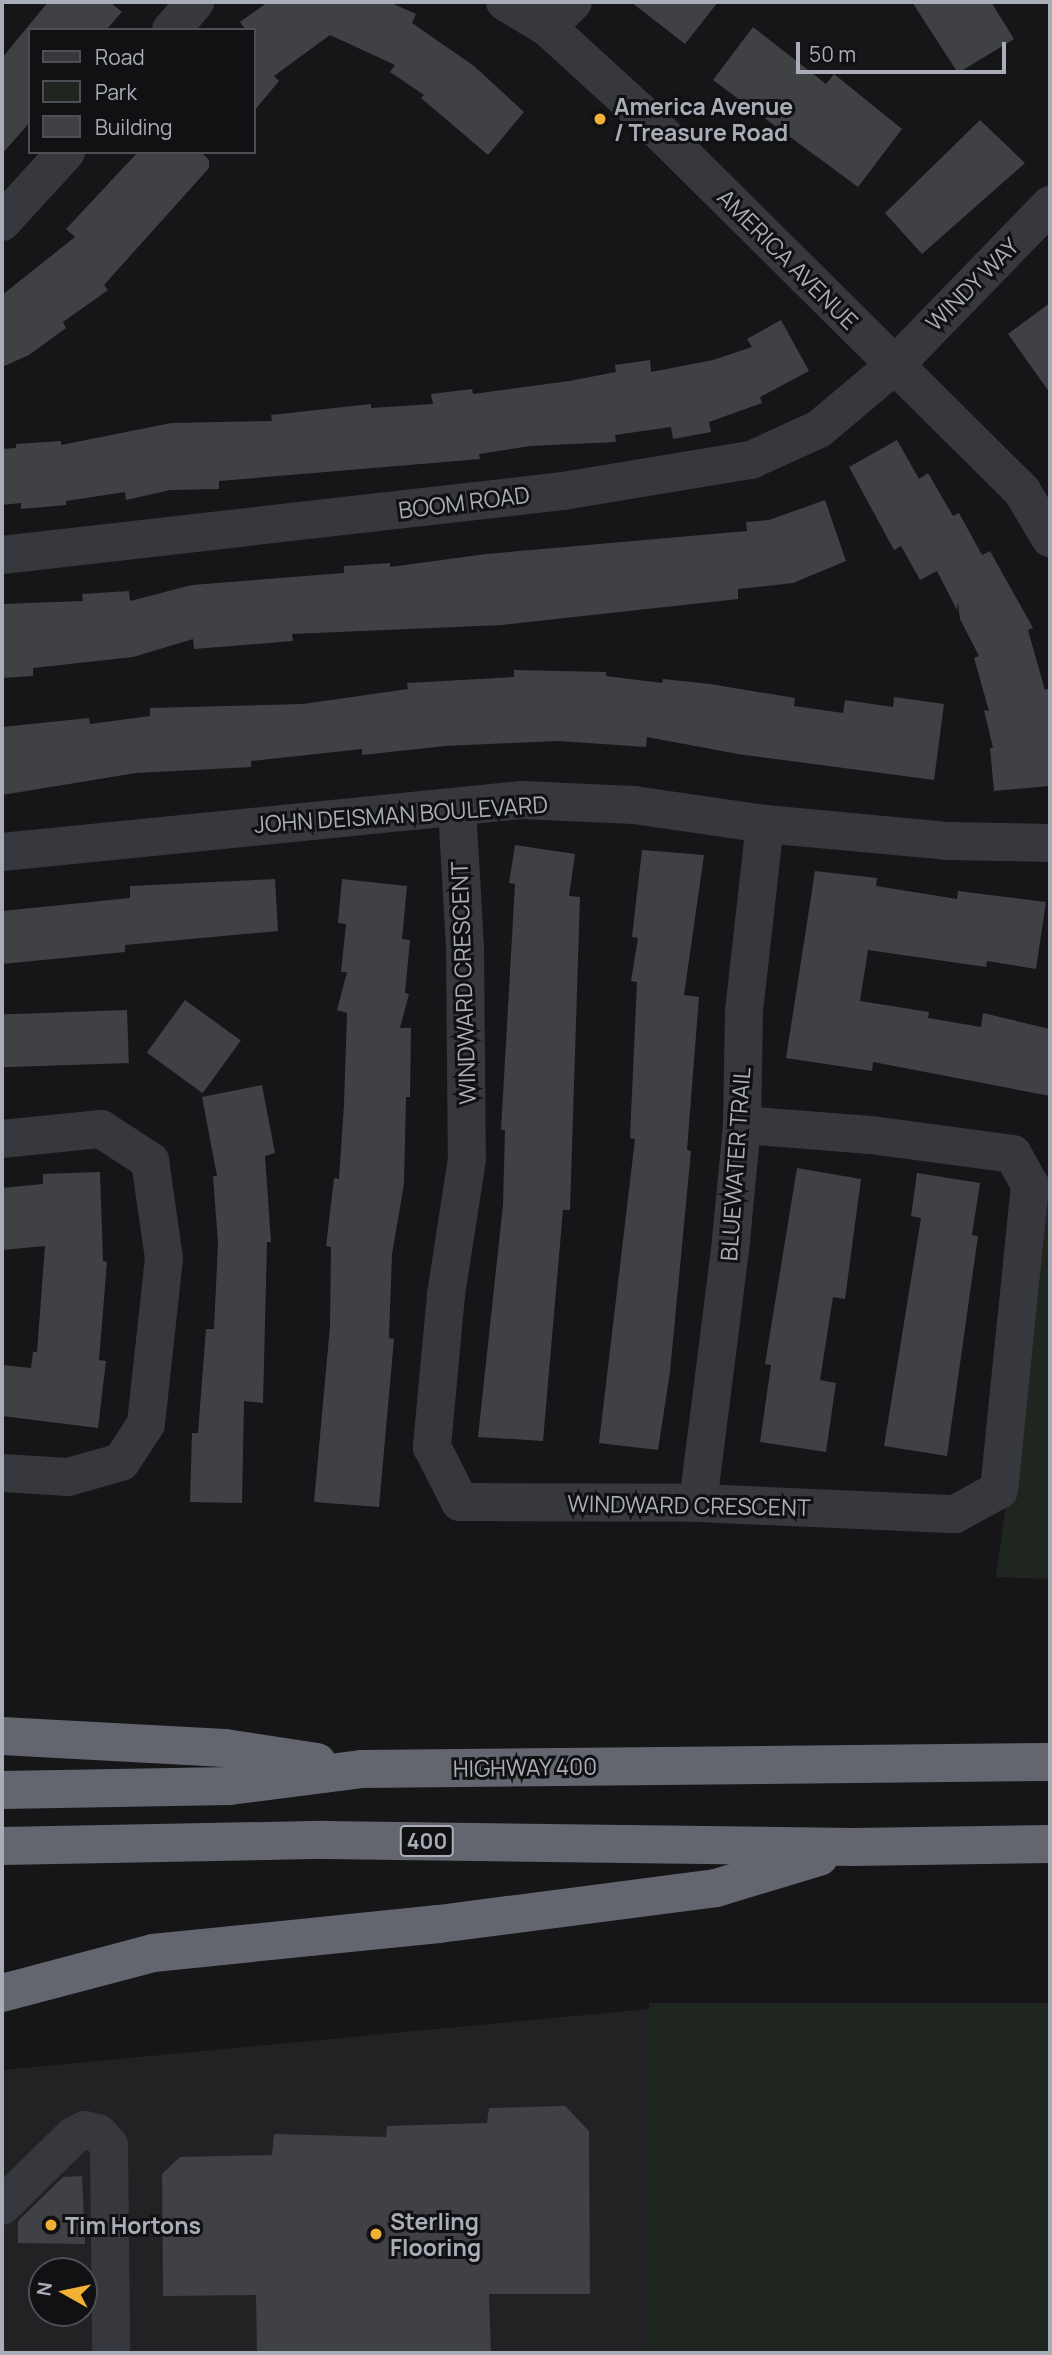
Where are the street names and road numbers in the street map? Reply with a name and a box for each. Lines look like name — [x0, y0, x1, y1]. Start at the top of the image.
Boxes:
street label: AMERICA AVENUE — [712, 183, 864, 335]
street label: WINDY WAY — [920, 232, 1024, 336]
street label: BOOM ROAD — [397, 480, 531, 524]
street label: JOHN DEISMAN BOULEVARD — [253, 790, 549, 838]
street label: WINDWARD CRESCENT — [445, 861, 481, 1105]
street label: BLUEWATER TRAIL — [714, 1066, 756, 1262]
street label: WINDWARD CRESCENT — [567, 1489, 811, 1521]
street label: HIGHWAY 400 — [452, 1752, 598, 1782]
road number: 400 — [399, 1824, 455, 1858]

